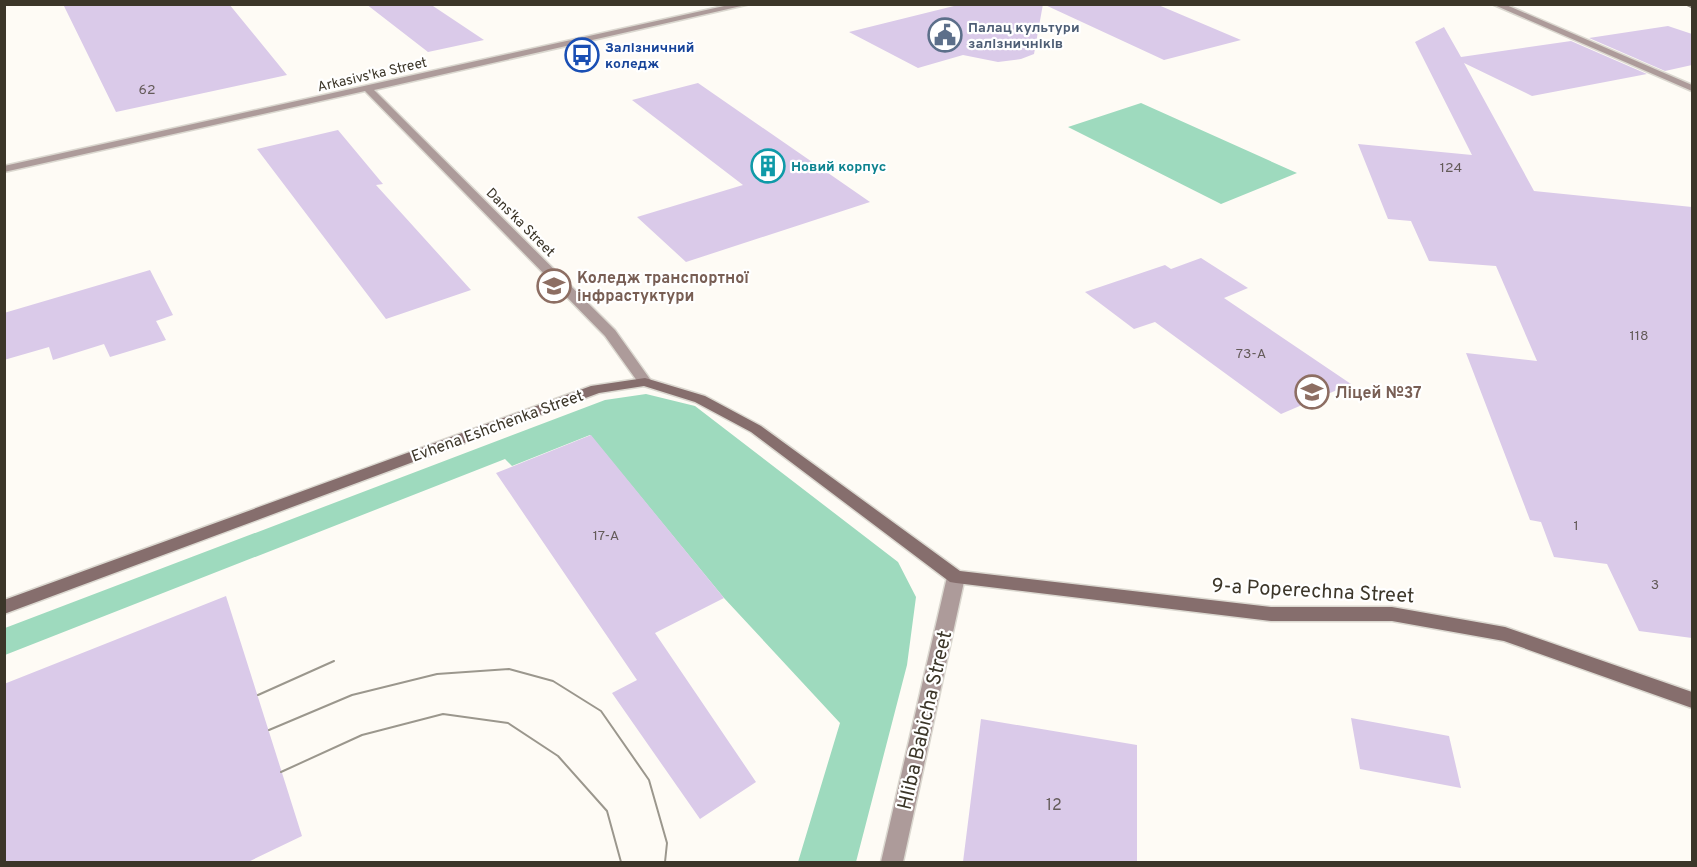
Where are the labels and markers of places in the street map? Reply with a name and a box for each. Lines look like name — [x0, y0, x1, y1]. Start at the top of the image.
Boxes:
public building icon: Палац культури залізничніків — [927, 17, 963, 53]
place label: Палац культури залізничніків — [968, 20, 1080, 53]
bus stop icon: Залізничний коледж — [564, 37, 600, 73]
place label: Залізничний коледж — [605, 40, 694, 73]
building icon: Новий корпус — [750, 148, 786, 184]
place label: Новий корпус — [791, 159, 886, 176]
school or university icon: Коледж транспортної інфрастуктури — [536, 268, 572, 304]
place label: Коледж транспортної інфрастуктури — [577, 269, 749, 307]
school or university icon: Ліцей №37 — [1294, 374, 1330, 410]
place label: Ліцей №37 — [1335, 384, 1422, 404]

